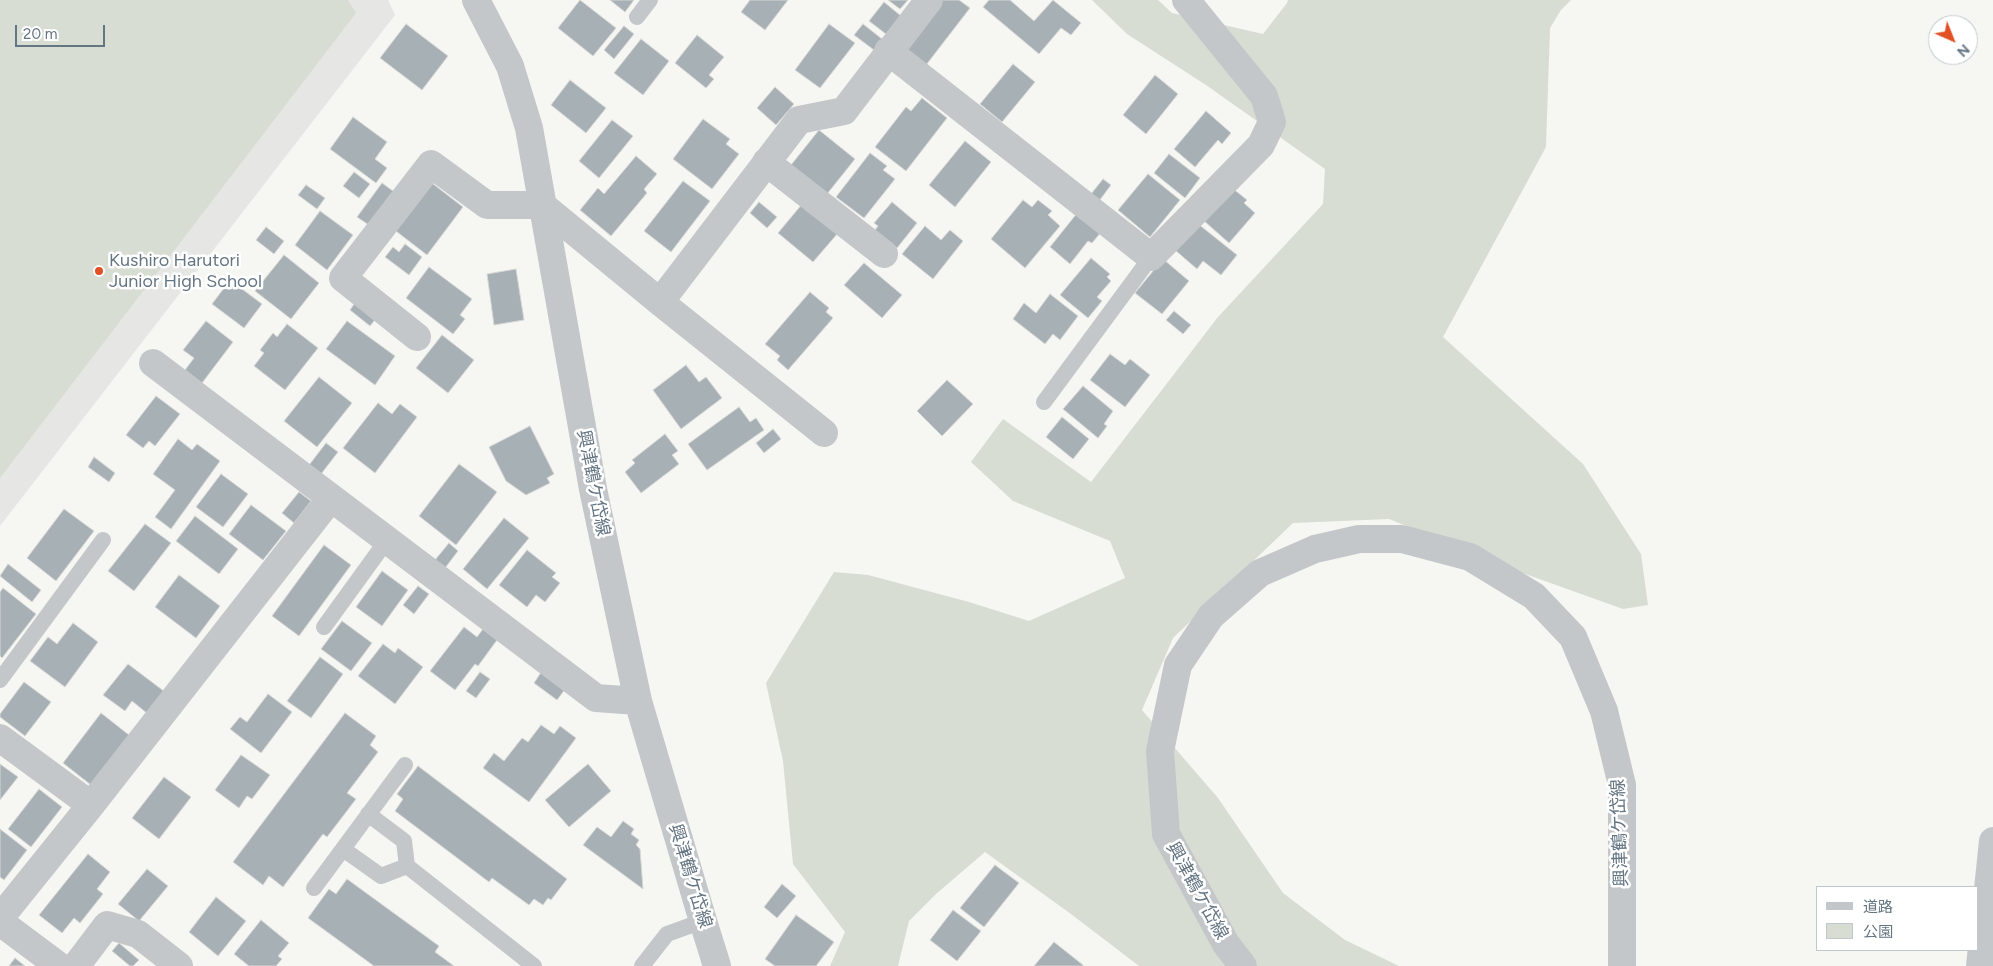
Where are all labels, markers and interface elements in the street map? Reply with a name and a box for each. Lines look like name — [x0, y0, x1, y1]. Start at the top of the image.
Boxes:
scale bar — [18, 15, 108, 47]
north arrow — [1928, 15, 1978, 65]
text: 20 m — [23, 25, 57, 43]
text: N — [1953, 41, 1973, 60]
place label: Kushiro Harutori Junior High School — [109, 250, 262, 292]
marker: Kushiro Harutori Junior High School — [93, 265, 105, 277]
street label: 興津鶴ケ岱線 — [572, 428, 614, 538]
street label: 興津鶴ケ岱線 — [1607, 779, 1633, 887]
street label: 興津鶴ケ岱線 — [664, 821, 716, 931]
street label: 興津鶴ケ岱線 — [1161, 839, 1233, 943]
legend — [1816, 886, 1978, 951]
text: 道路 — [1863, 898, 1893, 916]
text: 公園 — [1863, 923, 1893, 941]

